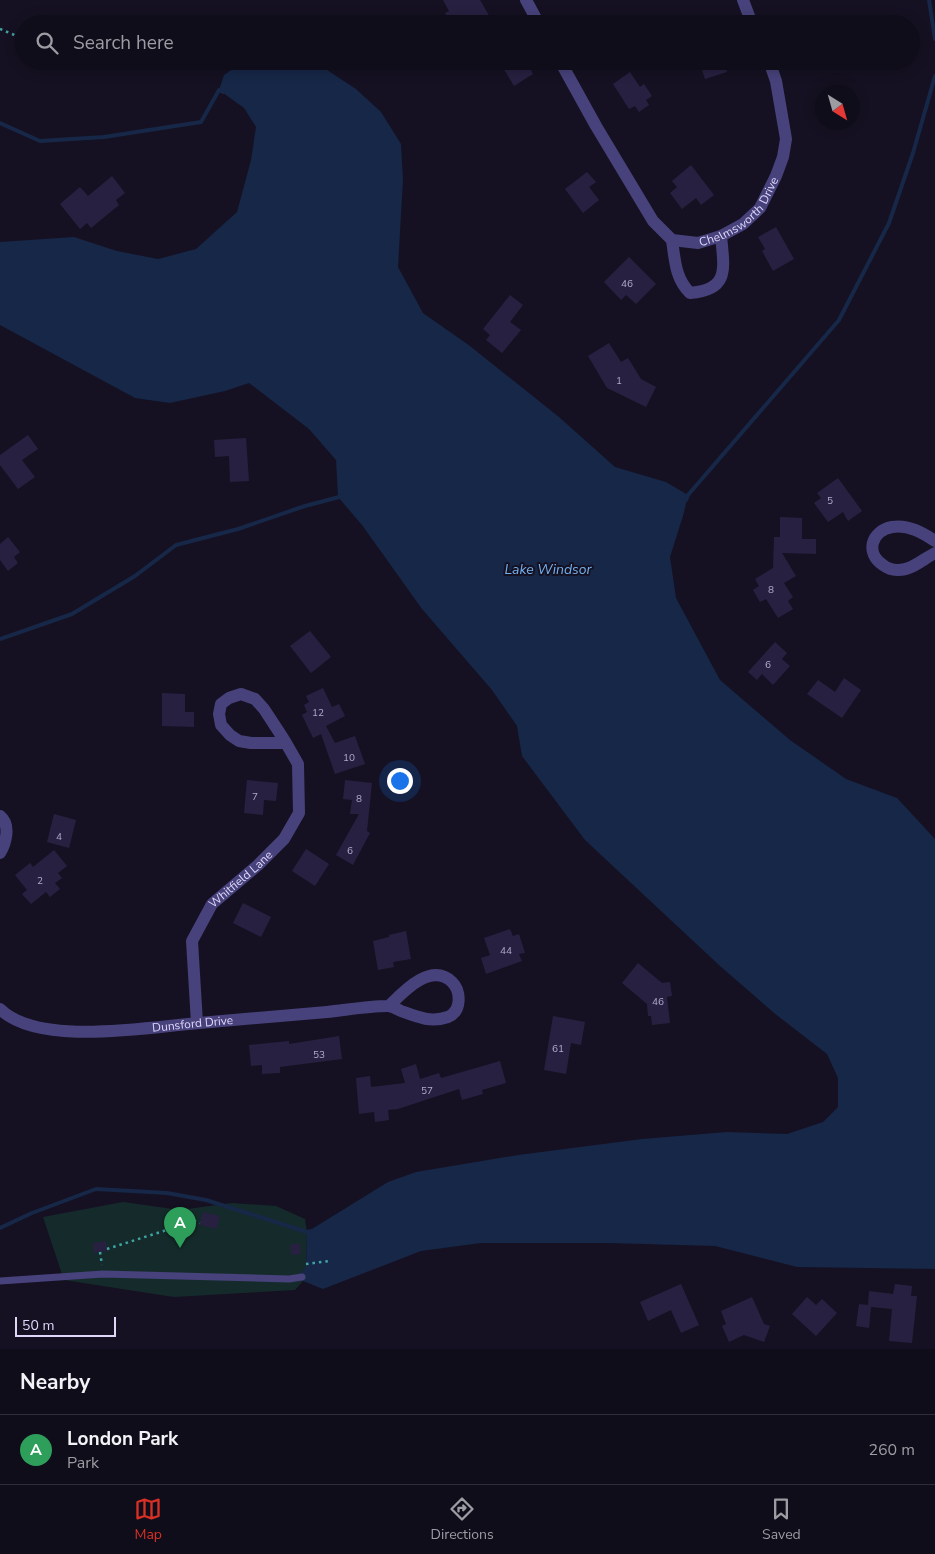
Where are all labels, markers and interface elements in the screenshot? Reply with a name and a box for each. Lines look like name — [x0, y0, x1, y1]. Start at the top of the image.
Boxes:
search box — [15, 15, 920, 70]
icon: search — [33, 29, 61, 57]
text: Search here — [73, 30, 174, 56]
north arrow — [815, 85, 860, 130]
street label: Chelmsworth Drive — [697, 174, 782, 250]
house number: 46 — [621, 277, 633, 291]
house number: 1 — [616, 374, 622, 388]
house number: 5 — [827, 494, 833, 508]
water label: Lake Windsor — [504, 560, 593, 579]
house number: 8 — [768, 583, 774, 597]
house number: 6 — [765, 658, 771, 672]
house number: 12 — [312, 706, 324, 720]
house number: 10 — [343, 751, 355, 765]
your location — [387, 768, 413, 794]
house number: 7 — [252, 790, 258, 804]
house number: 8 — [356, 792, 362, 806]
house number: 4 — [56, 830, 62, 844]
house number: 6 — [347, 844, 353, 858]
street label: Whitfield Lane — [205, 847, 276, 912]
house number: 2 — [37, 874, 43, 888]
house number: 44 — [500, 944, 512, 958]
house number: 46 — [652, 995, 664, 1009]
street label: Dunsford Drive — [151, 1012, 234, 1036]
house number: 61 — [552, 1042, 564, 1056]
house number: 53 — [313, 1048, 325, 1062]
house number: 57 — [421, 1084, 433, 1098]
pin: A — [164, 1207, 196, 1248]
scale bar — [15, 1314, 116, 1337]
text: 50 m — [22, 1316, 54, 1335]
text: Nearby — [20, 1368, 90, 1396]
text: London Park — [67, 1426, 178, 1452]
text: A — [30, 1439, 42, 1461]
text: 260 m — [868, 1439, 915, 1461]
text: Park — [67, 1452, 99, 1474]
tab: Map — [134, 1495, 162, 1544]
tab: Directions — [431, 1495, 494, 1544]
tab: Saved — [762, 1495, 801, 1544]

